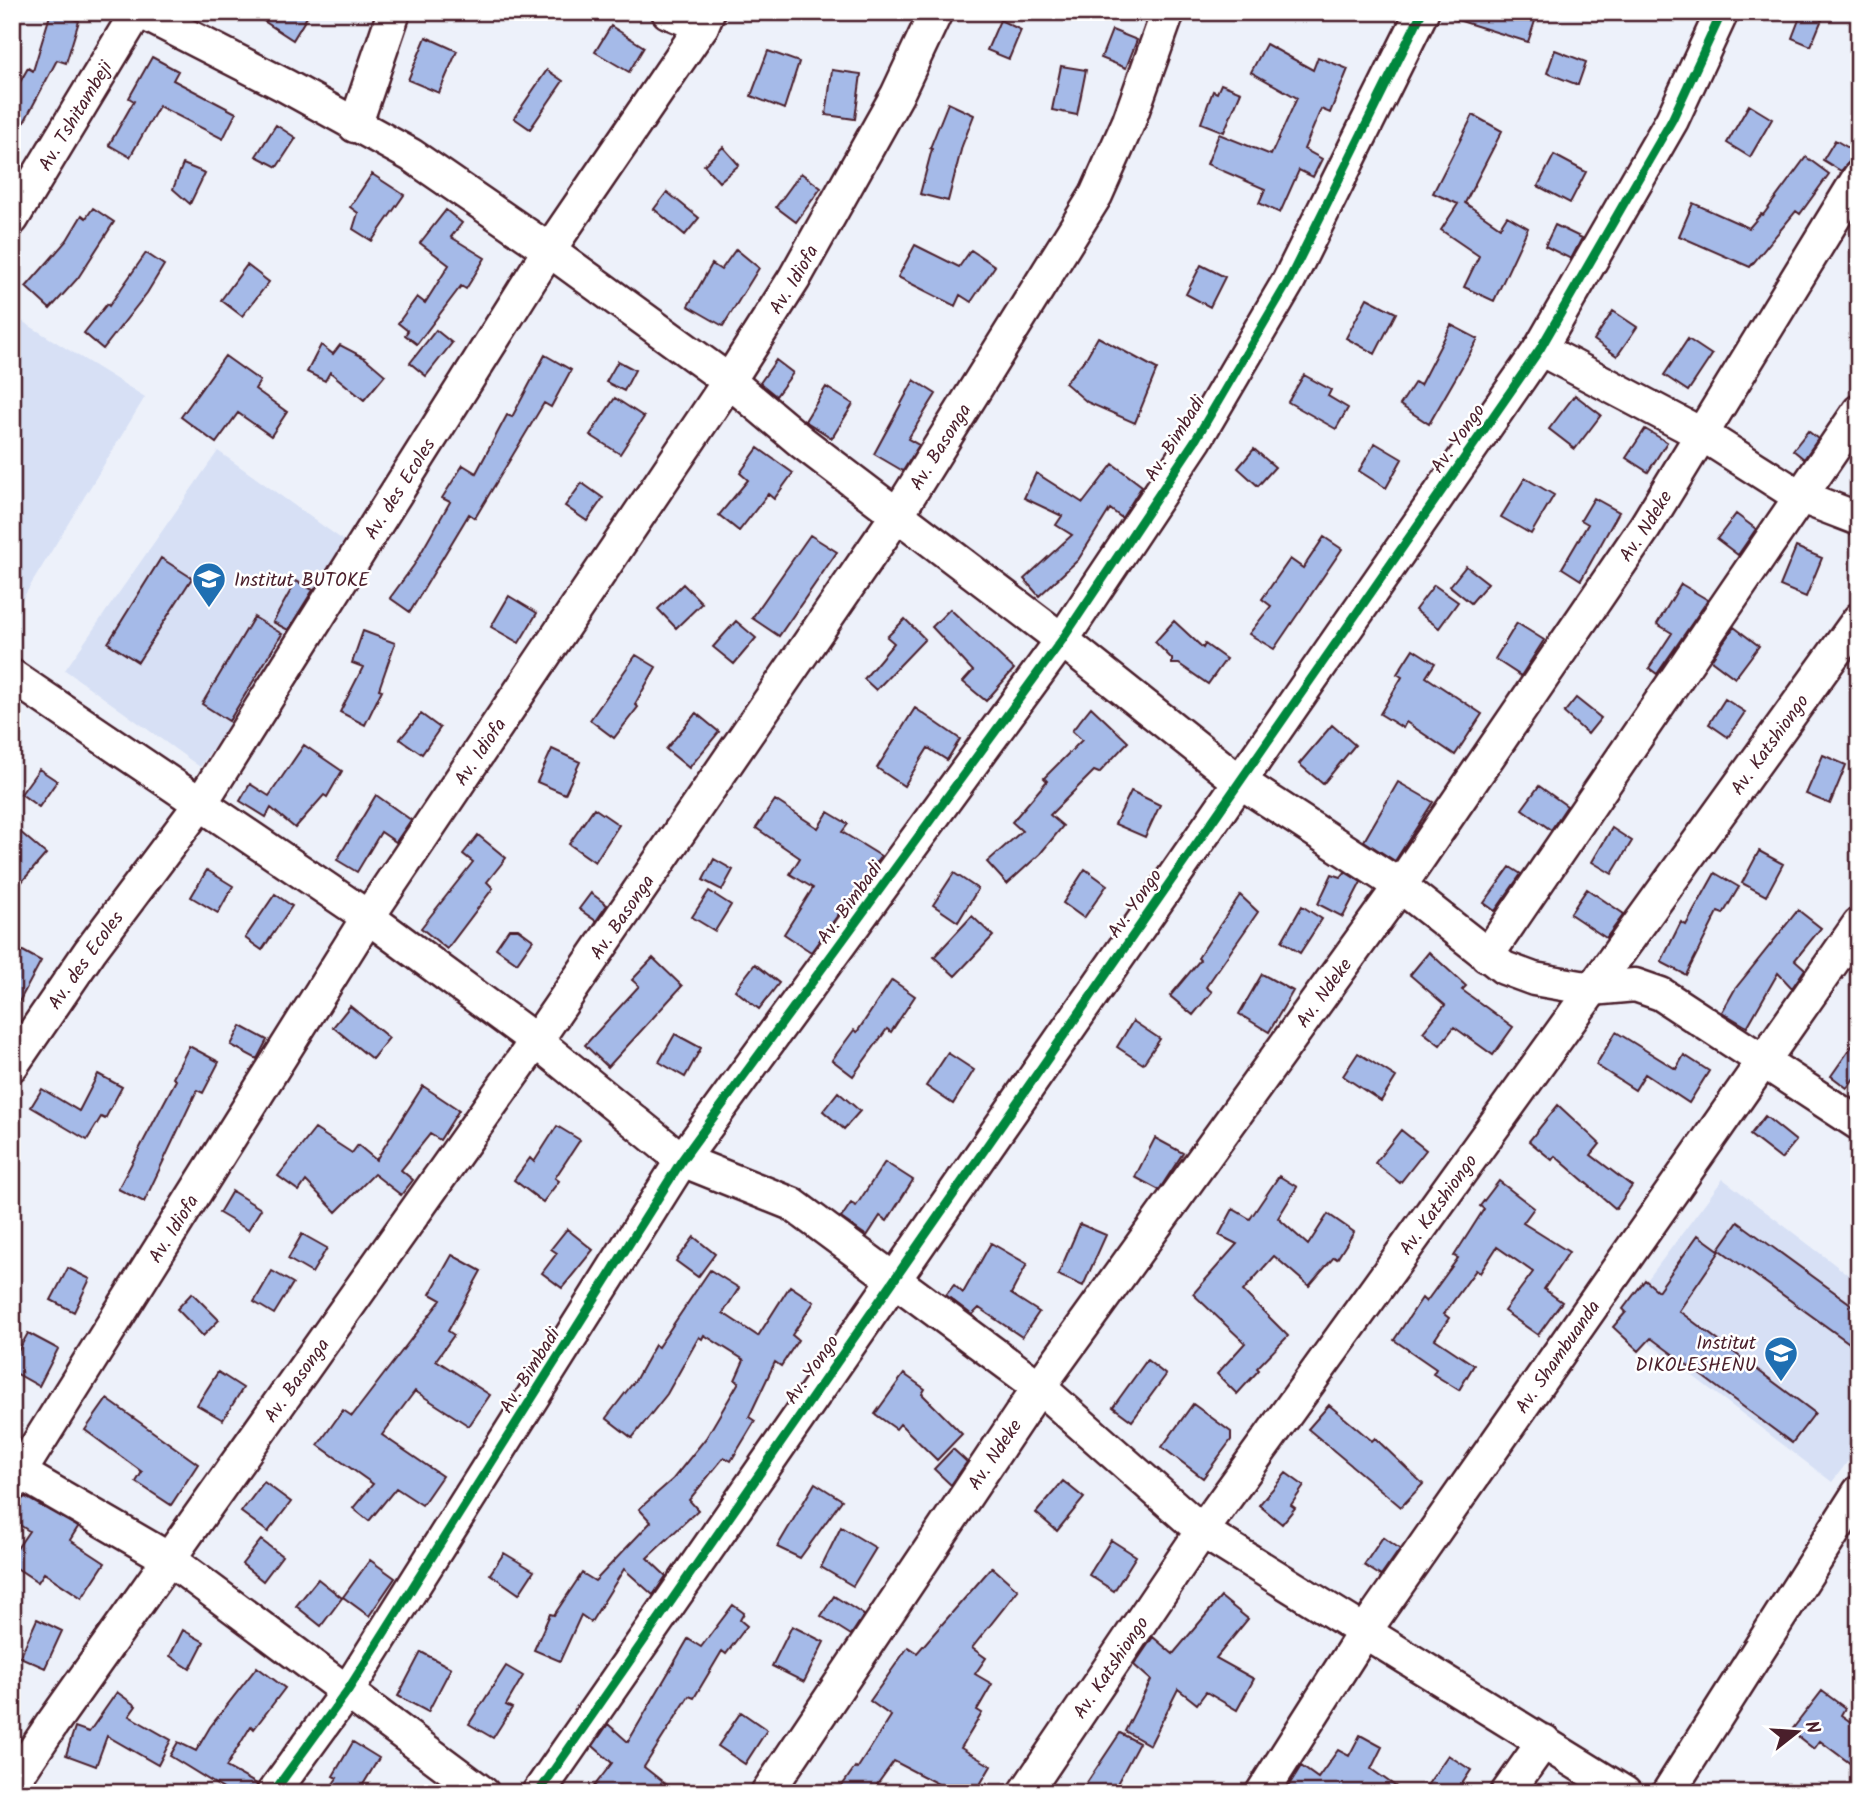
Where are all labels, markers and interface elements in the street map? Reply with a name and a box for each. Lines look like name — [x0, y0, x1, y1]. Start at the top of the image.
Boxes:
street label: Av. Tshitambeji — [31, 54, 122, 177]
street label: Av. Idiofa — [762, 240, 827, 321]
street label: Av. Bimbadi — [1137, 389, 1215, 488]
street label: Av. Basonga — [903, 398, 980, 497]
street label: Av. Yongo — [1424, 398, 1494, 480]
street label: Av. des Ecoles — [357, 433, 444, 546]
street label: Av. Ndeke — [1612, 485, 1681, 569]
school or university icon: Institut BUTOKE — [190, 560, 228, 609]
place label: Institut BUTOKE — [234, 566, 370, 596]
street label: Av. Katshiongo — [1724, 688, 1817, 802]
street label: Av. Idiofa — [447, 712, 515, 793]
street label: Av. Bimbadi — [810, 854, 892, 951]
street label: Av. Yongo — [1101, 863, 1171, 945]
street label: Av. Basonga — [583, 869, 663, 967]
street label: Av. des Ecoles — [41, 905, 132, 1016]
street label: Av. Ndeke — [1289, 952, 1361, 1035]
street label: Av. Katshiongo — [1392, 1149, 1486, 1262]
street label: Av. Idiofa — [142, 1189, 208, 1270]
street label: Av. Shambuanda — [1508, 1295, 1609, 1420]
street label: Av. Bimbadi — [492, 1321, 570, 1420]
street label: Av. Yongo — [778, 1329, 848, 1411]
place label: Institut DIKOLESHENU — [1635, 1329, 1757, 1381]
street label: Av. Basonga — [257, 1332, 338, 1429]
school or university icon: Institut DIKOLESHENU — [1762, 1334, 1800, 1383]
street label: Av. Ndeke — [961, 1413, 1031, 1497]
street label: Av. Katshiongo — [1066, 1611, 1157, 1726]
north arrow — [1762, 1696, 1832, 1766]
text: N — [1795, 1717, 1827, 1738]

